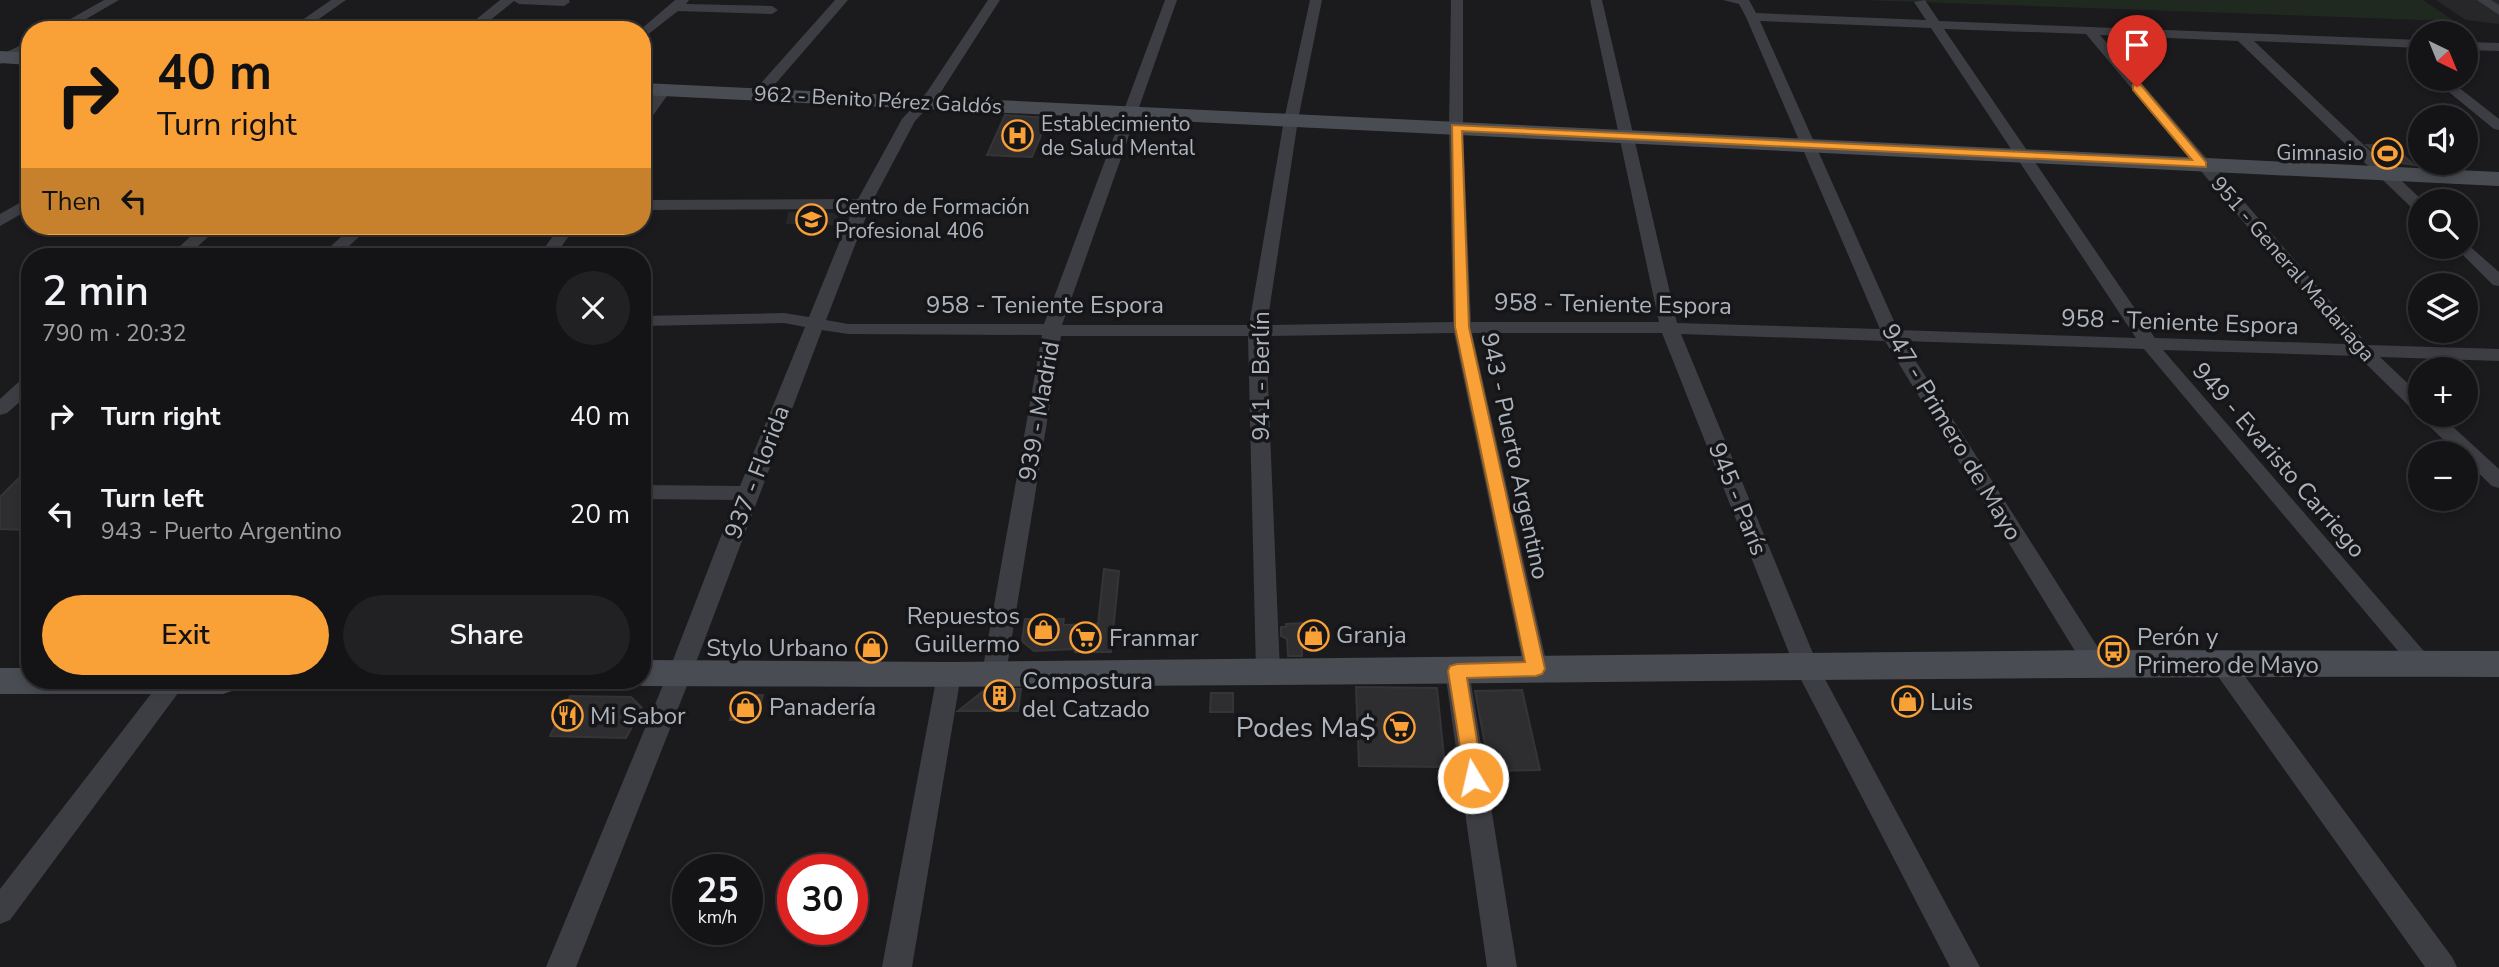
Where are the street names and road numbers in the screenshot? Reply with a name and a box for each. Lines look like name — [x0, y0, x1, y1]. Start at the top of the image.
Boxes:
street label: 962 - Benito Pérez Galdós — [753, 80, 1003, 120]
street label: 951 - General Madariaga — [2205, 171, 2381, 367]
street label: 958 - Teniente Espora — [1494, 286, 1732, 322]
street label: 958 - Teniente Espora — [926, 289, 1164, 321]
street label: 958 - Teniente Espora — [2061, 302, 2299, 342]
street label: 941 - Berlín — [1245, 311, 1277, 441]
street label: 947 - Primero de Mayo — [1875, 318, 2029, 546]
street label: 943 - Puerto Argentino — [1473, 330, 1557, 582]
street label: 939 - Madrid — [1011, 339, 1067, 483]
street label: 949 - Evaristo Carriego — [2185, 356, 2373, 564]
street label: 937 - Florida — [717, 401, 797, 543]
street label: 945 - París — [1701, 438, 1775, 560]

